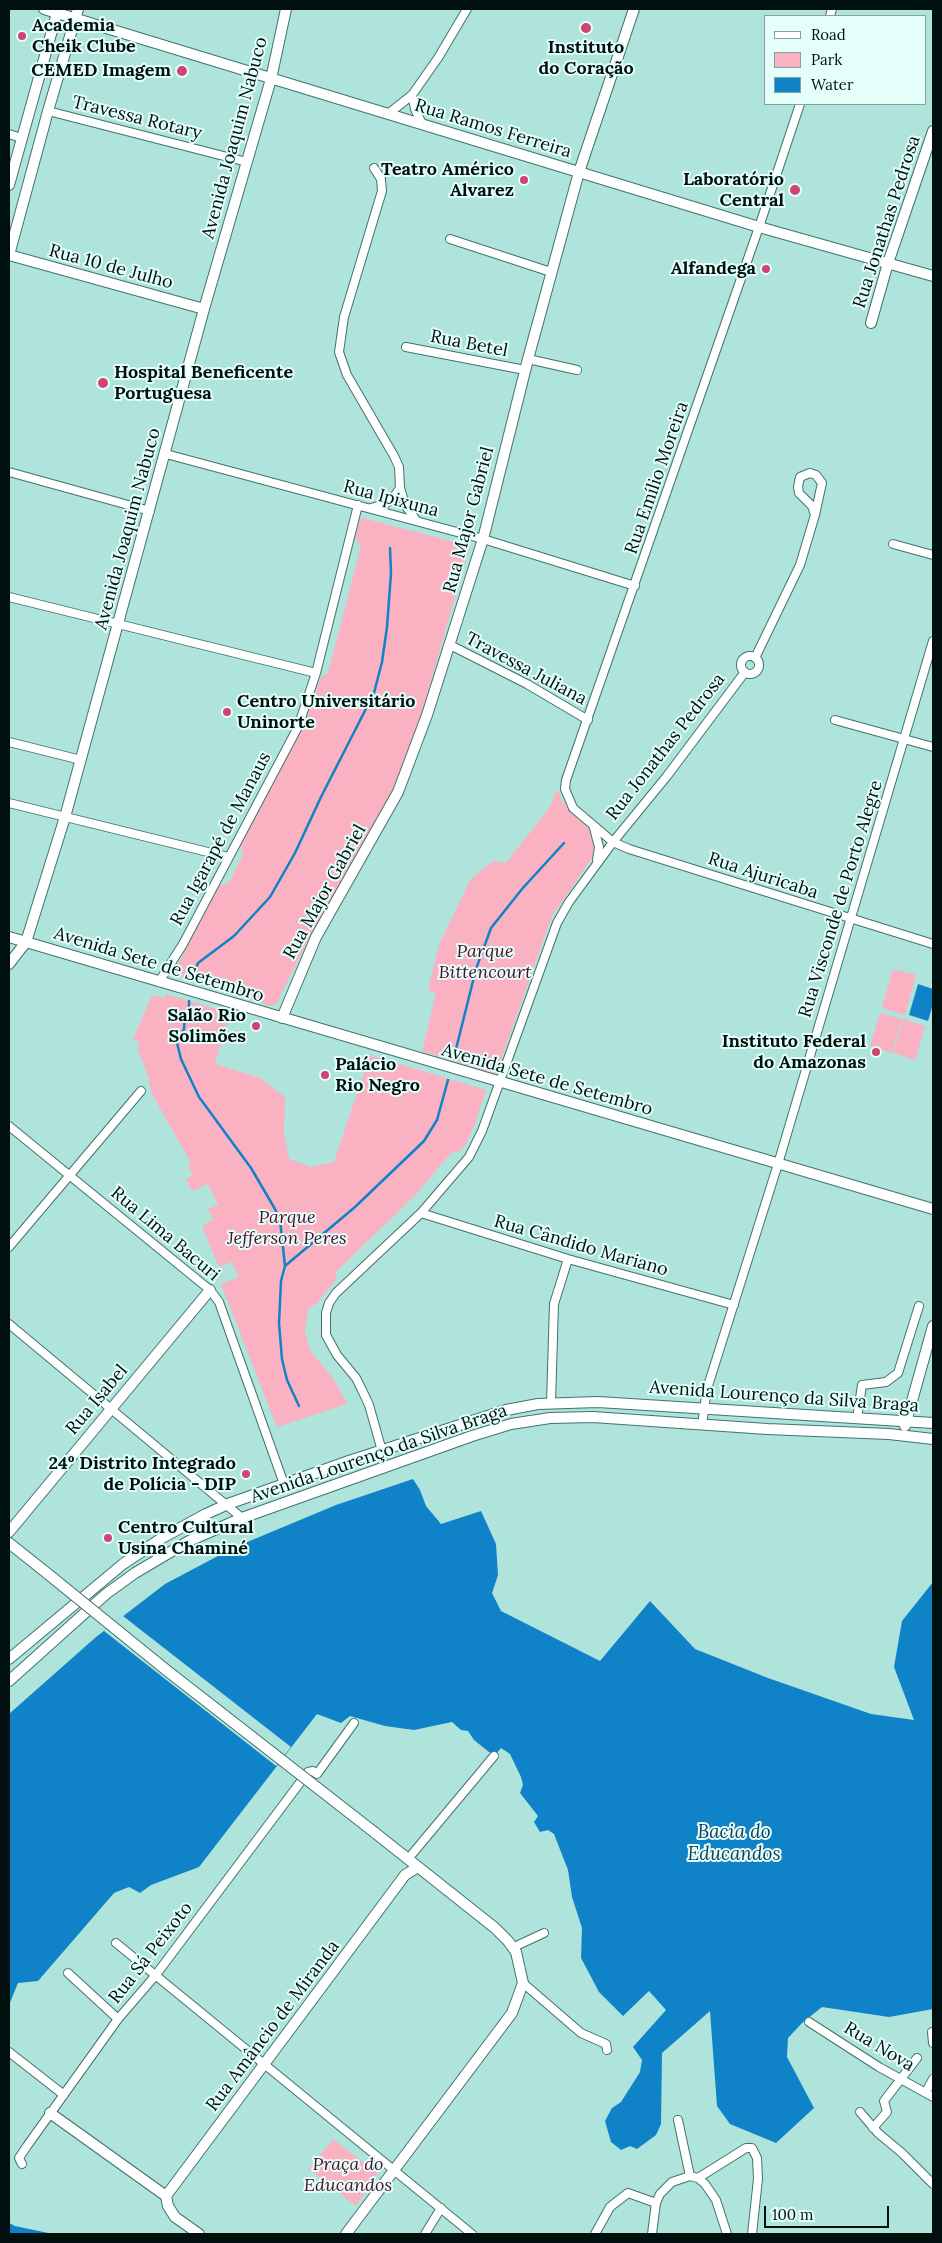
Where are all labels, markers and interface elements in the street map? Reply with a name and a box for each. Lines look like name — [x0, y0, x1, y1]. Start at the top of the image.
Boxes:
place label: Academia Cheik Clube — [32, 15, 136, 58]
legend — [764, 15, 927, 105]
marker: Instituto do Coração — [579, 21, 593, 35]
text: Road — [811, 25, 846, 44]
marker: Academia Cheik Clube — [16, 30, 28, 42]
street label: Avenida Joaquim Nabuco — [198, 35, 272, 241]
place label: Instituto do Coração — [538, 37, 634, 80]
text: Park — [811, 50, 842, 69]
place label: CEMED Imagem — [31, 60, 171, 82]
marker: CEMED Imagem — [175, 64, 189, 78]
text: Water — [811, 75, 853, 94]
street label: Travessa Rotary — [70, 91, 204, 145]
street label: Rua Ramos Ferreira — [412, 95, 574, 163]
street label: Rua Jonathas Pedrosa — [849, 133, 925, 311]
place label: Teatro Américo Alvarez — [381, 159, 514, 202]
place label: Laboratório Central — [683, 169, 784, 212]
marker: Teatro Américo Alvarez — [518, 174, 530, 186]
marker: Laboratório Central — [788, 183, 802, 197]
street label: Rua 10 de Julho — [47, 240, 175, 294]
place label: Alfandega — [671, 258, 756, 280]
marker: Alfandega — [760, 263, 772, 275]
street label: Rua Betel — [428, 326, 510, 362]
place label: Hospital Beneficente Portuguesa — [114, 362, 293, 404]
marker: Hospital Beneficente Portuguesa — [96, 376, 110, 390]
street label: Rua Emílio Moreira — [621, 399, 693, 557]
street label: Avenida Joaquim Nabuco — [91, 426, 165, 632]
street label: Rua Major Gabriel — [439, 444, 499, 596]
street label: Rua Ipixuna — [341, 476, 441, 522]
street label: Travessa Juliana — [462, 628, 590, 710]
street label: Rua Jonathas Pedrosa — [602, 669, 730, 825]
place label: Centro Universitário Uninorte — [237, 691, 416, 734]
marker: Centro Universitário Uninorte — [221, 706, 233, 718]
street label: Rua Igarapé de Manaus — [166, 748, 276, 930]
street label: Rua Visconde de Porto Alegre — [795, 778, 887, 1020]
street label: Rua Major Gabriel — [279, 821, 371, 963]
street label: Rua Ajuricaba — [705, 848, 821, 904]
street label: Avenida Sete de Setembro — [51, 923, 267, 1007]
park label: Parque Bittencourt — [438, 941, 532, 984]
place label: Salão Rio Solimões — [167, 1005, 246, 1048]
marker: Salão Rio Solimões — [250, 1020, 262, 1032]
place label: Instituto Federal do Amazonas — [722, 1031, 866, 1074]
street label: Avenida Sete de Setembro — [439, 1040, 655, 1120]
marker: Instituto Federal do Amazonas — [870, 1046, 882, 1058]
place label: Palácio Rio Negro — [335, 1054, 420, 1096]
marker: Palácio Rio Negro — [319, 1069, 331, 1081]
street label: Rua Lima Bacuri — [106, 1182, 224, 1286]
park label: Parque Jefferson Peres — [227, 1207, 347, 1250]
street label: Rua Cândido Mariano — [491, 1211, 671, 1281]
street label: Rua Isabel — [62, 1361, 132, 1439]
street label: Avenida Lourenço da Silva Braga — [648, 1377, 920, 1417]
street label: Avenida Lourenço da Silva Braga — [248, 1400, 510, 1508]
place label: 24º Distrito Integrado de Polícia - DIP — [48, 1453, 236, 1496]
marker: 24º Distrito Integrado de Polícia - DIP — [240, 1468, 252, 1480]
place label: Centro Cultural Usina Chaminé — [118, 1517, 254, 1560]
marker: Centro Cultural Usina Chaminé — [102, 1532, 114, 1544]
water label: Bacia do Educandos — [687, 1822, 781, 1866]
street label: Rua Sá Peixoto — [105, 1898, 197, 2008]
street label: Rua Amâncio de Miranda — [202, 1936, 344, 2116]
street label: Rua Nova — [840, 2018, 918, 2076]
park label: Praça do Educandos — [304, 2154, 392, 2196]
scale bar — [767, 2196, 892, 2228]
text: 100 m — [772, 2205, 813, 2224]

